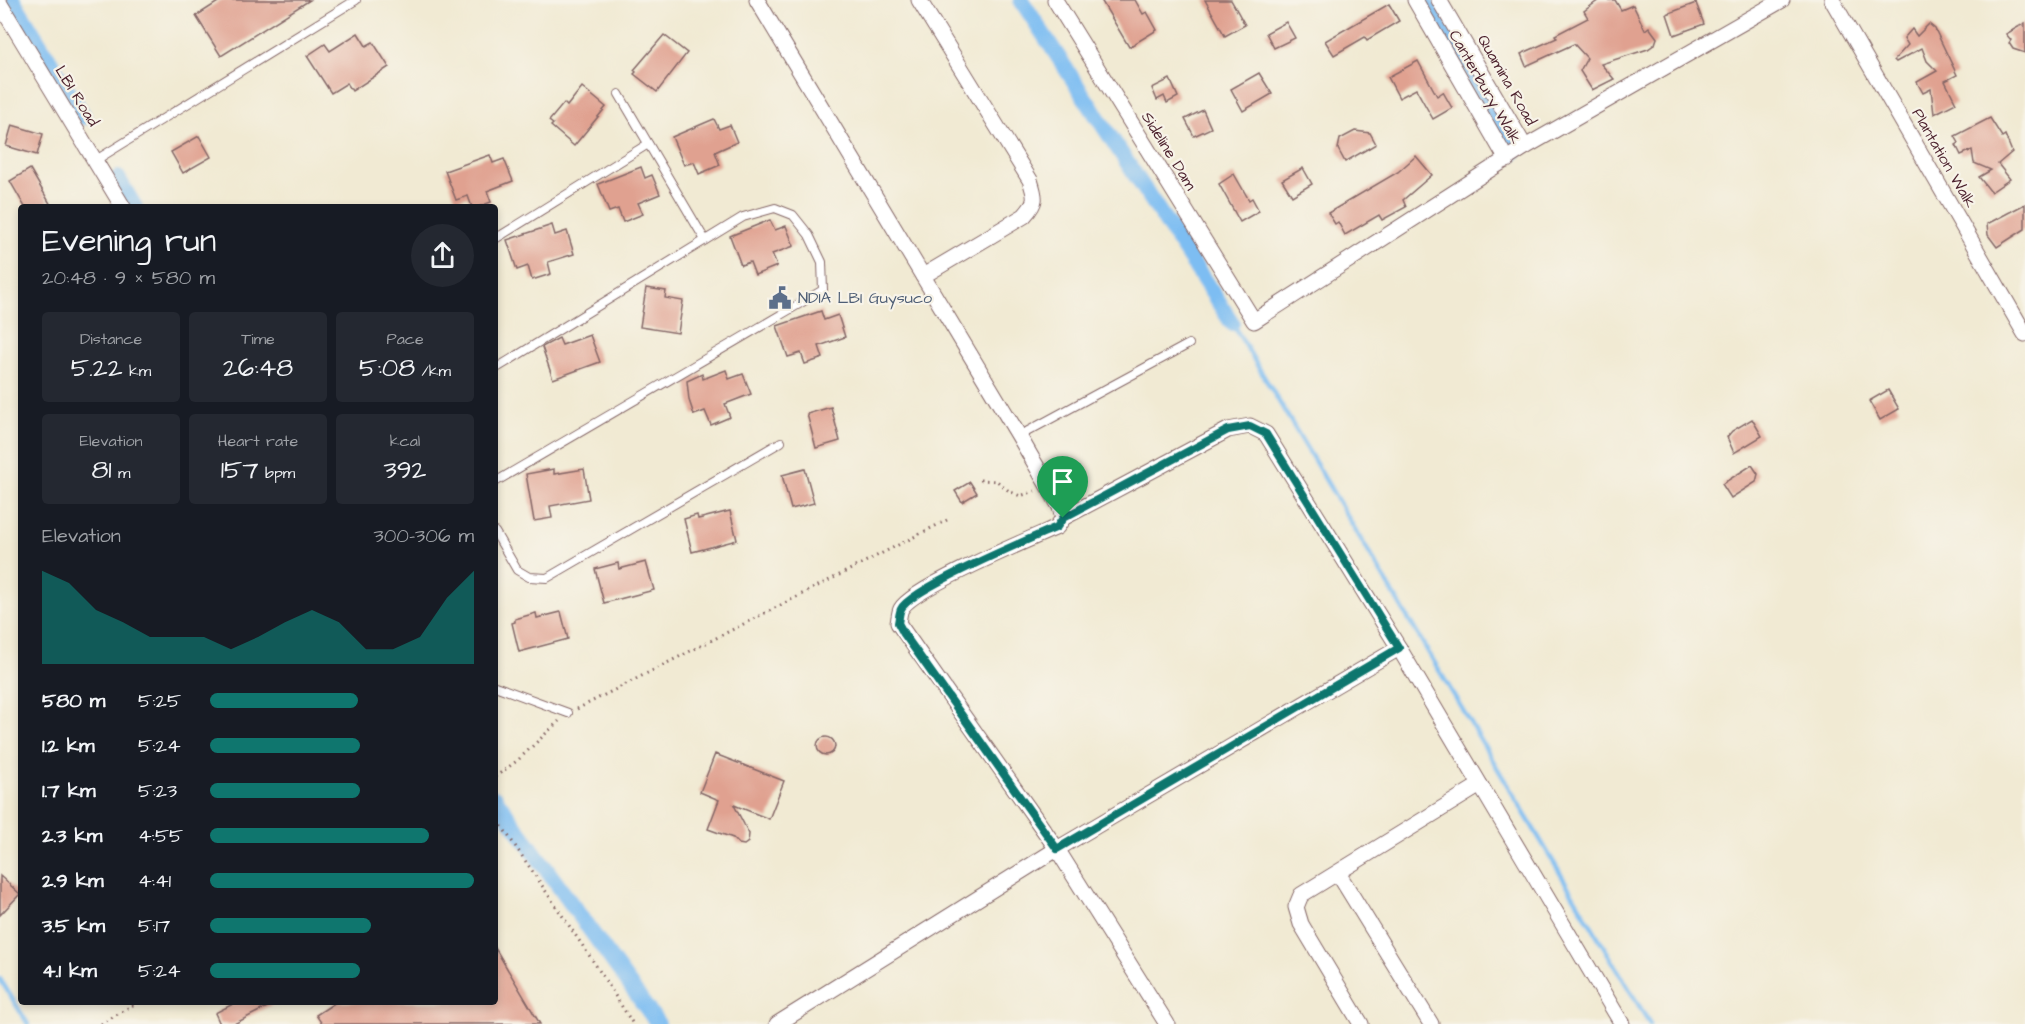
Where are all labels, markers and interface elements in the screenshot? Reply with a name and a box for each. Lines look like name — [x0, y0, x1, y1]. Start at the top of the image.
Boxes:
street label: Canterbury Walk — [1443, 26, 1527, 149]
street label: Quamina Road — [1472, 30, 1542, 130]
street label: LBI Road — [50, 61, 104, 131]
street label: Plantation Walk — [1907, 104, 1981, 212]
street label: Sideline Dam — [1136, 108, 1202, 195]
text: Evening run — [42, 218, 216, 264]
button: share — [411, 224, 474, 287]
text: 20:48 · 9 × 580 m — [42, 264, 215, 292]
public building icon: NDIA LBI Guysuco — [767, 285, 793, 311]
place label: NDIA LBI Guysuco — [798, 287, 932, 310]
text: Distance — [80, 328, 142, 350]
text: Time — [241, 328, 275, 350]
text: Pace — [386, 328, 424, 350]
text: 5.22 — [71, 350, 123, 386]
text: 26:48 — [223, 350, 293, 386]
text: 5:08 — [359, 350, 415, 386]
text: km — [123, 360, 151, 382]
text: /km — [415, 360, 451, 382]
text: Elevation — [80, 430, 142, 452]
text: Heart rate — [218, 430, 298, 452]
text: kcal — [390, 430, 420, 452]
text: 81 — [91, 452, 112, 488]
text: 157 — [221, 452, 258, 488]
text: 392 — [384, 452, 426, 488]
pin — [1037, 456, 1088, 518]
text: m — [112, 462, 131, 484]
text: bpm — [258, 462, 295, 484]
icon: arrive — [1046, 465, 1079, 498]
text: Elevation — [42, 522, 121, 550]
text: 300–306 m — [373, 522, 474, 550]
text: 580 m — [42, 687, 105, 715]
text: 5:25 — [138, 687, 181, 715]
text: 1.2 km — [42, 732, 95, 760]
text: 5:24 — [138, 732, 181, 760]
text: 1.7 km — [42, 777, 96, 805]
text: 5:23 — [138, 777, 177, 805]
text: 2.3 km — [42, 822, 102, 850]
text: 4:55 — [138, 822, 183, 850]
text: 2.9 km — [42, 867, 104, 895]
text: 4:41 — [138, 867, 171, 895]
text: 3.5 km — [42, 912, 105, 940]
text: 5:17 — [138, 912, 170, 940]
text: 4.1 km — [42, 957, 97, 985]
text: 5:24 — [138, 957, 181, 985]

